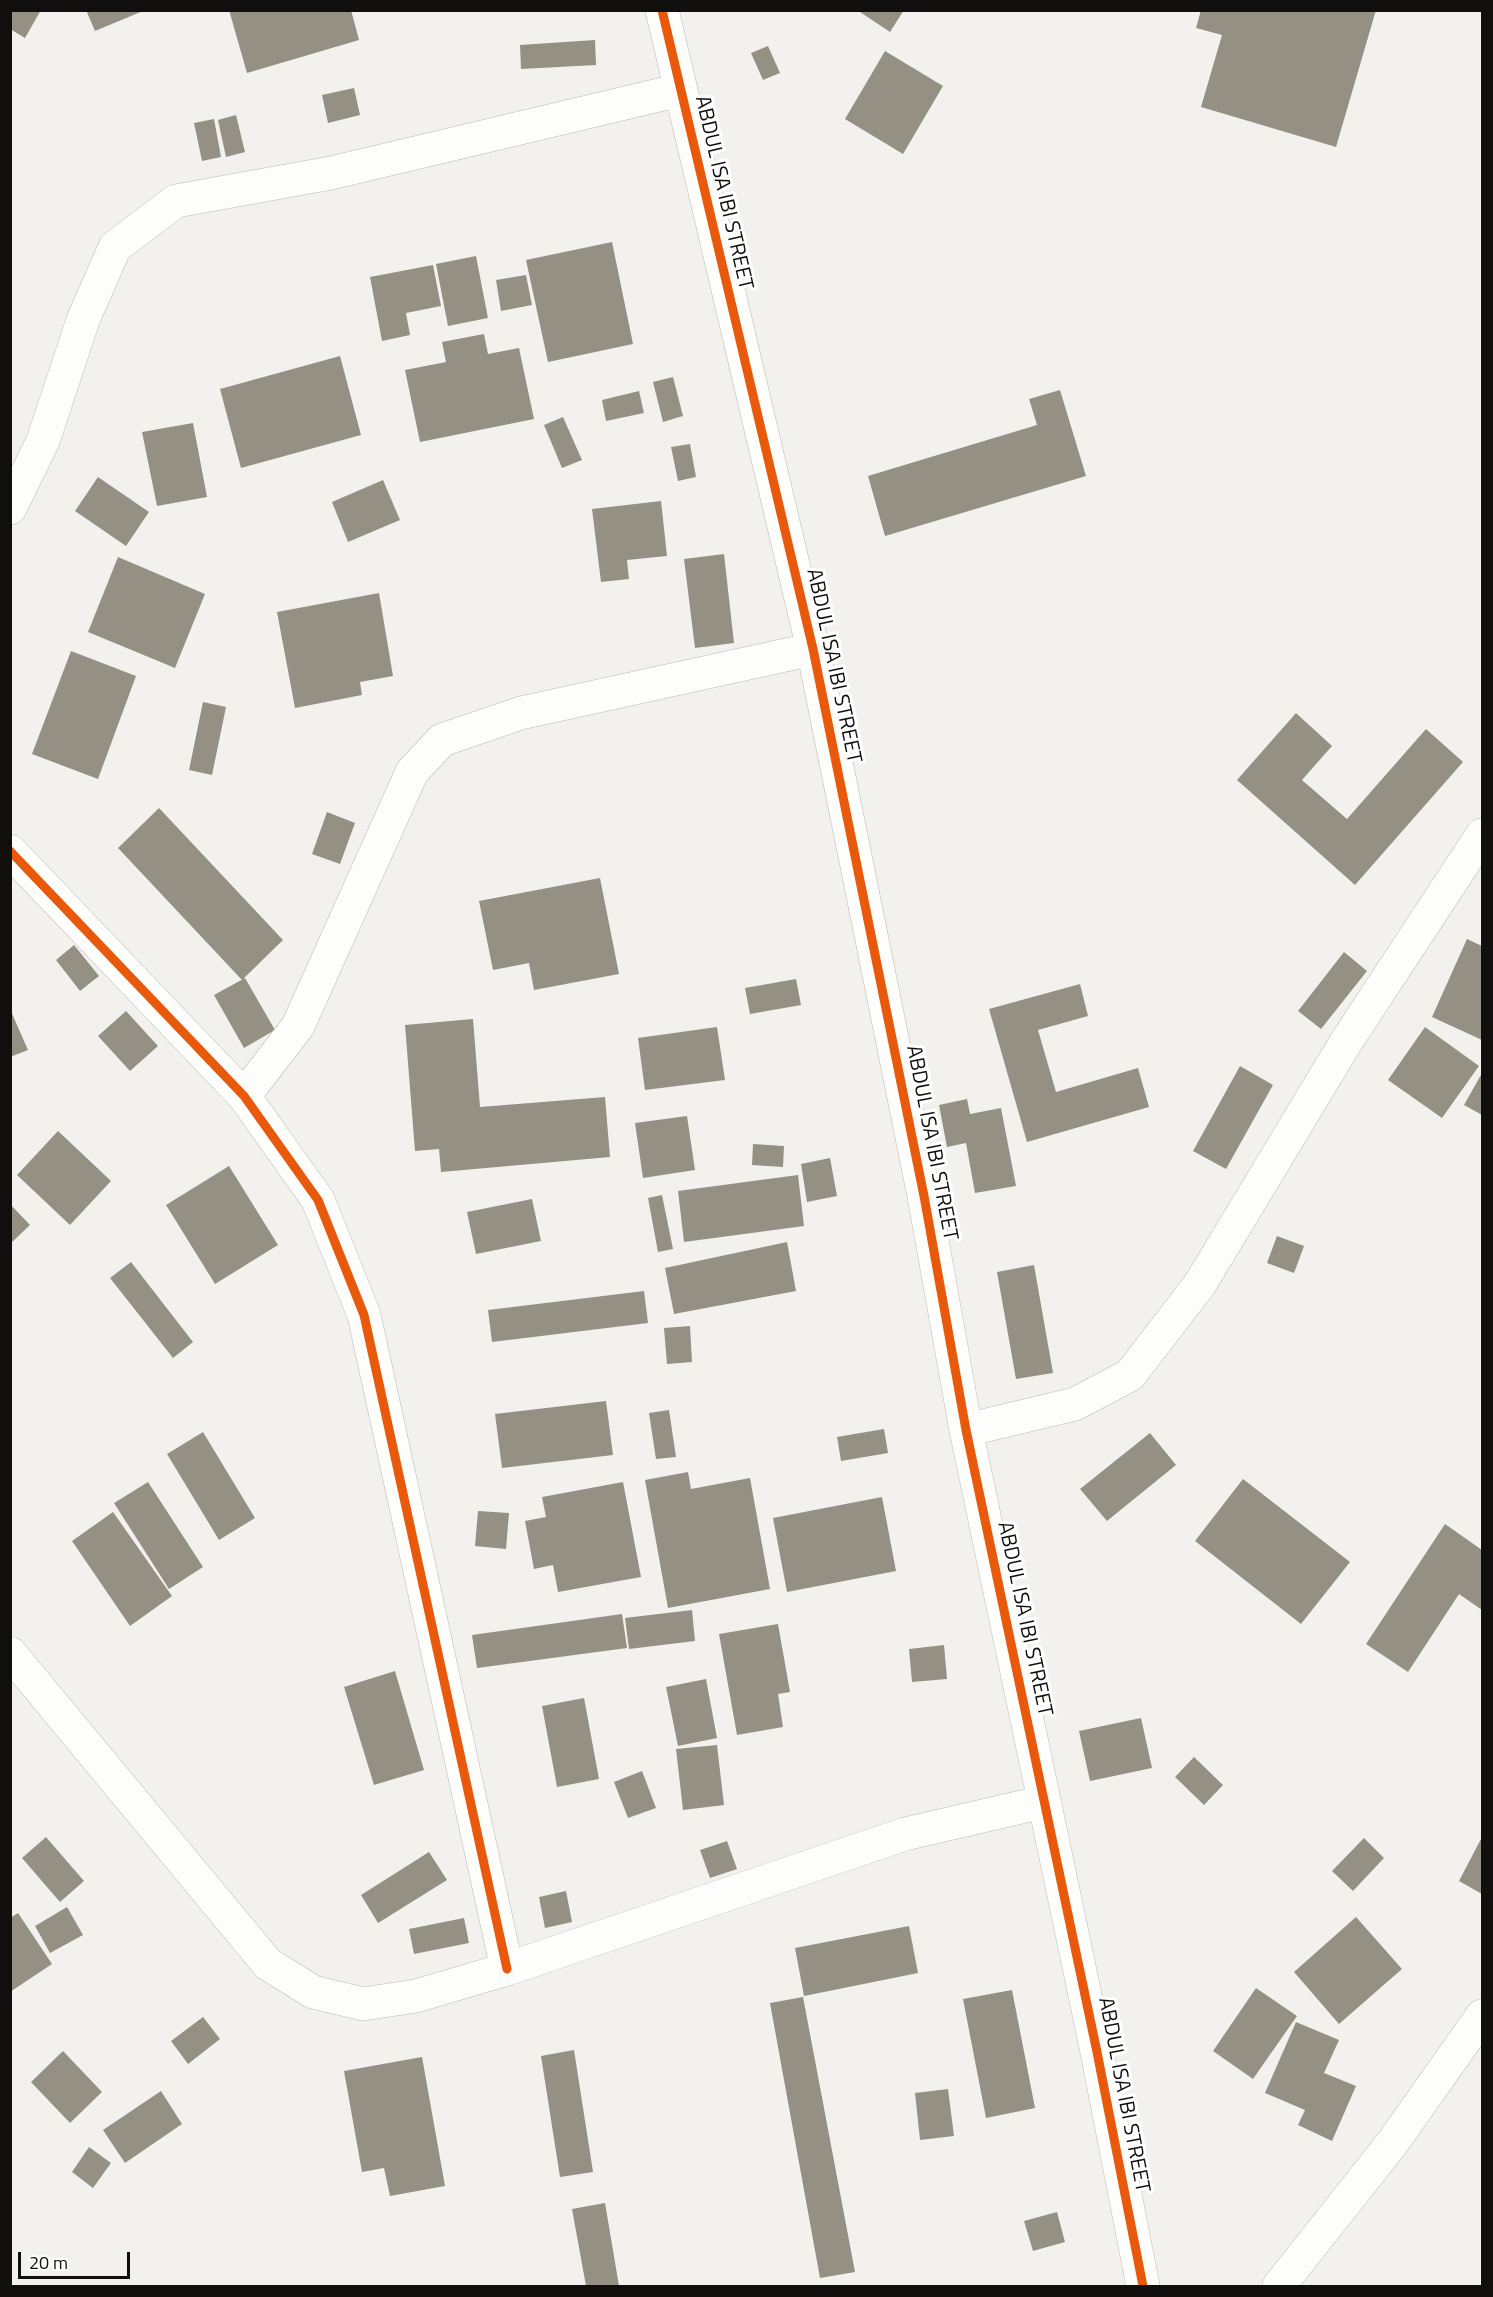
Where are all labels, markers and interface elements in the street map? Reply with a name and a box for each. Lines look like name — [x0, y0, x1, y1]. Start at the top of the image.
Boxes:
street label: ABDUL ISA IBI STREET — [688, 94, 758, 292]
street label: ABDUL ISA IBI STREET — [800, 566, 866, 766]
street label: ABDUL ISA IBI STREET — [900, 1043, 962, 1243]
street label: ABDUL ISA IBI STREET — [991, 1519, 1057, 1719]
street label: ABDUL ISA IBI STREET — [1092, 1995, 1154, 2195]
scale bar — [21, 2240, 134, 2278]
text: 20 m — [29, 2249, 68, 2276]

